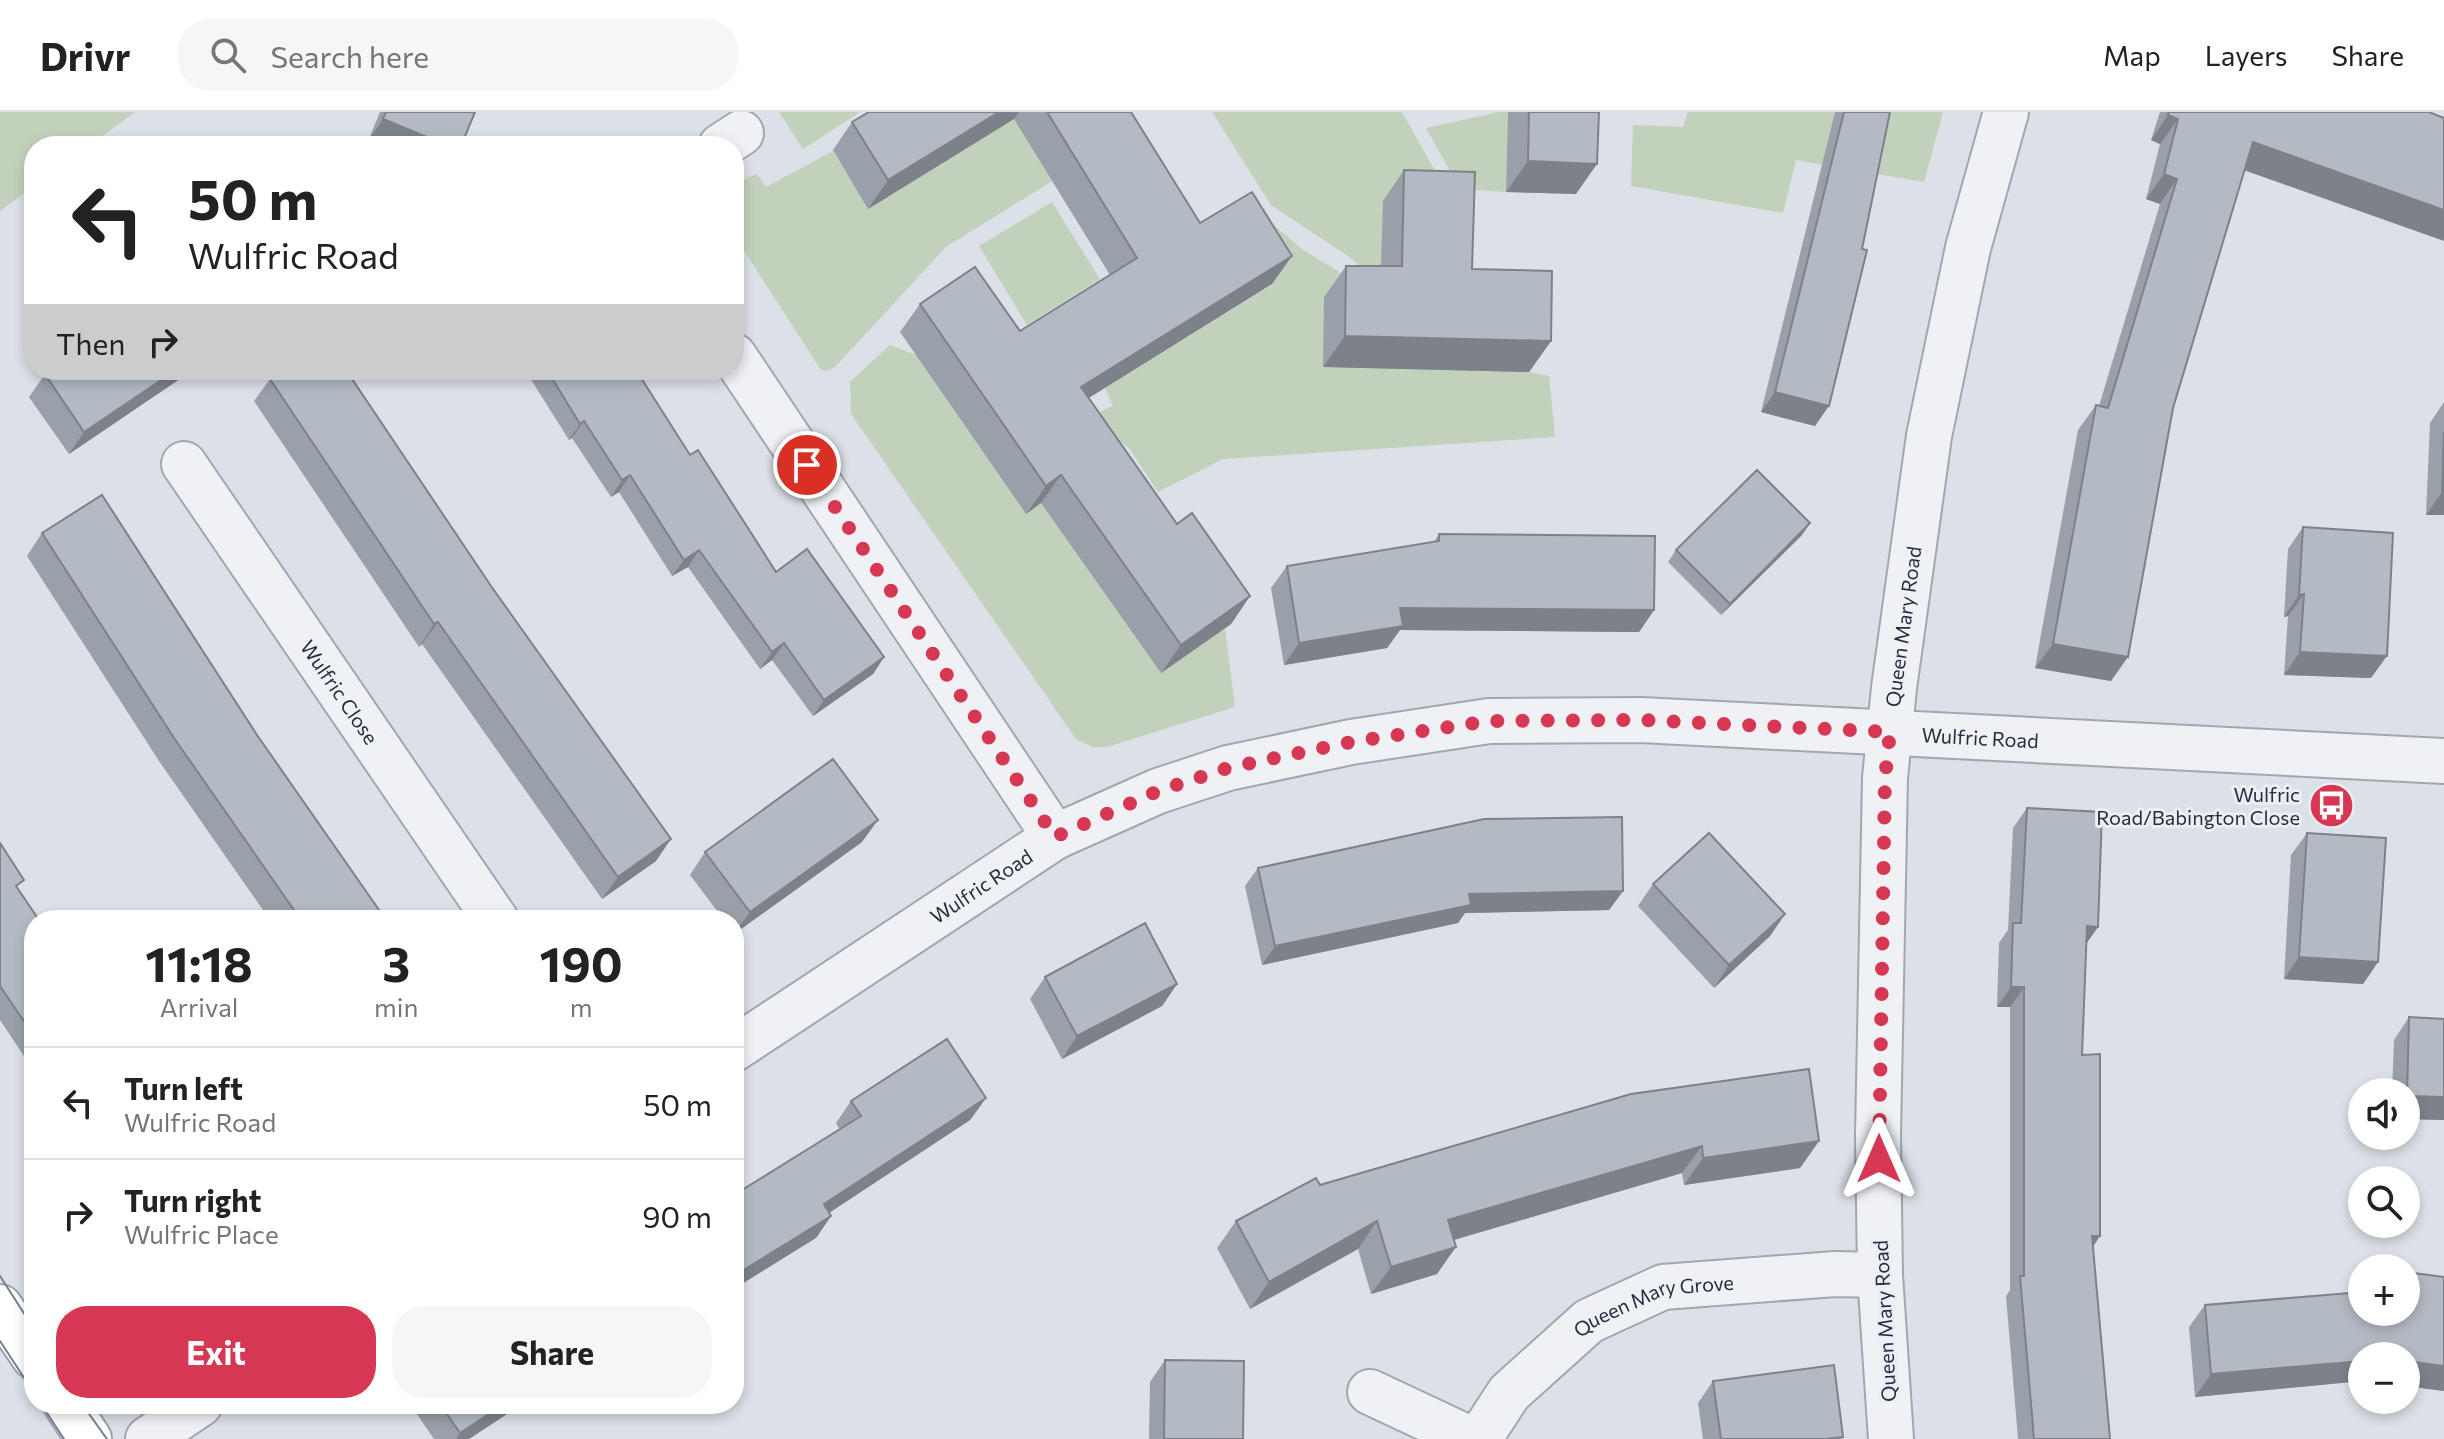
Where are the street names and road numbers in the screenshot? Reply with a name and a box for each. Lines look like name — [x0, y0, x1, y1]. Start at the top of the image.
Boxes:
street label: Queen Mary Road — [1880, 544, 1926, 708]
street label: Wulfric Close — [296, 635, 384, 748]
street label: Wulfric Road — [1921, 722, 2039, 752]
street label: Wulfric Road — [925, 844, 1037, 928]
street label: Queen Mary Road — [1868, 1239, 1900, 1403]
street label: Queen Mary Grove — [1568, 1270, 1735, 1342]

